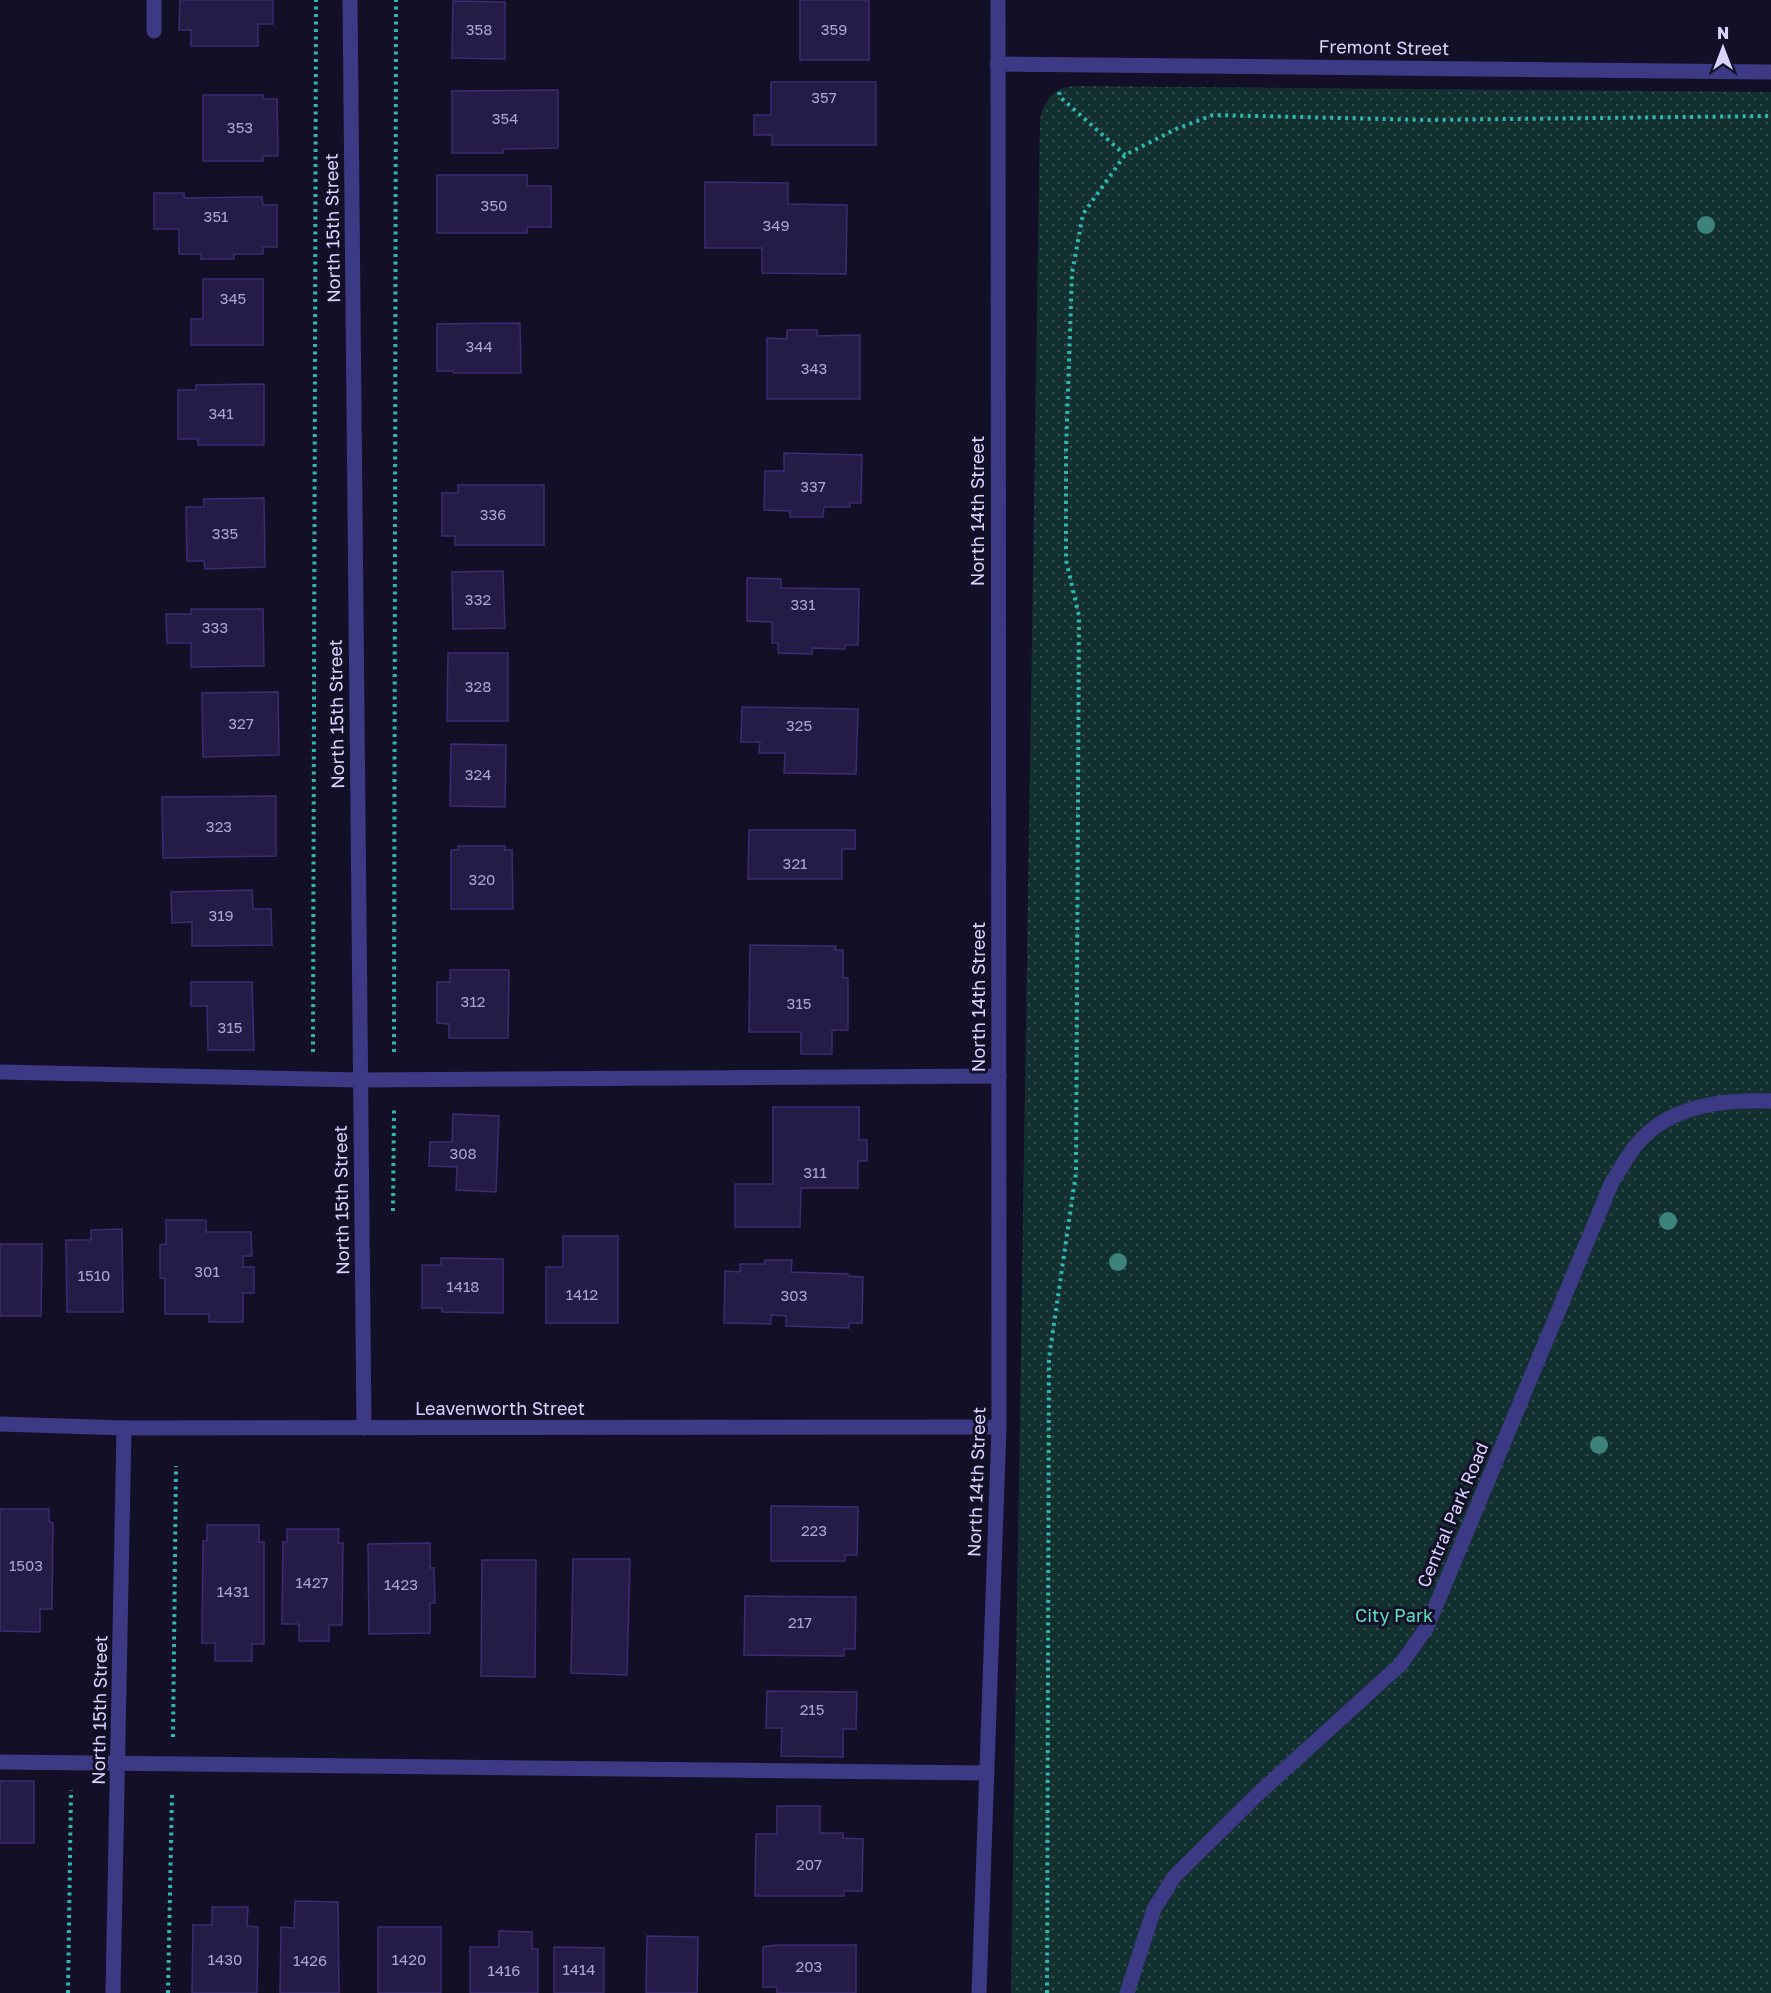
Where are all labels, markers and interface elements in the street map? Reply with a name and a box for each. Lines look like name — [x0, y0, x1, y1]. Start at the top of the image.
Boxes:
north arrow — [1693, 18, 1753, 78]
house number: 358 — [466, 20, 492, 38]
house number: 359 — [821, 20, 847, 38]
text: N — [1717, 23, 1729, 43]
street label: Fremont Street — [1319, 35, 1449, 59]
house number: 357 — [811, 88, 837, 106]
house number: 354 — [492, 109, 518, 127]
house number: 353 — [227, 118, 253, 136]
street label: North 15th Street — [320, 153, 344, 303]
house number: 350 — [481, 196, 507, 214]
house number: 351 — [204, 207, 228, 225]
house number: 349 — [762, 216, 790, 234]
house number: 345 — [220, 289, 246, 307]
house number: 344 — [465, 337, 493, 355]
house number: 343 — [801, 359, 827, 377]
house number: 341 — [208, 404, 234, 422]
street label: North 14th Street — [966, 436, 988, 586]
house number: 337 — [800, 477, 826, 495]
house number: 336 — [480, 505, 506, 523]
house number: 335 — [212, 524, 238, 542]
house number: 332 — [465, 590, 491, 608]
house number: 331 — [791, 595, 815, 613]
house number: 333 — [202, 618, 228, 636]
street label: North 15th Street — [324, 639, 348, 789]
house number: 328 — [465, 677, 491, 695]
house number: 327 — [228, 714, 254, 732]
house number: 325 — [786, 716, 812, 734]
house number: 324 — [465, 765, 491, 783]
house number: 323 — [206, 817, 232, 835]
house number: 321 — [783, 854, 807, 872]
house number: 320 — [469, 870, 495, 888]
house number: 319 — [208, 906, 234, 924]
street label: North 14th Street — [967, 922, 989, 1072]
house number: 312 — [461, 992, 485, 1010]
house number: 315 — [787, 994, 811, 1012]
house number: 315 — [218, 1018, 242, 1036]
street label: North 15th Street — [329, 1125, 353, 1275]
house number: 308 — [449, 1144, 477, 1162]
house number: 311 — [803, 1163, 827, 1181]
house number: 301 — [194, 1262, 220, 1280]
house number: 1510 — [78, 1266, 110, 1284]
house number: 1418 — [447, 1277, 479, 1295]
house number: 1412 — [566, 1285, 598, 1303]
house number: 303 — [781, 1286, 807, 1304]
street label: Leavenworth Street — [415, 1397, 585, 1419]
street label: North 14th Street — [962, 1406, 990, 1557]
street label: Central Park Road — [1412, 1439, 1493, 1591]
house number: 223 — [801, 1521, 827, 1539]
house number: 1503 — [9, 1556, 43, 1574]
house number: 1427 — [295, 1573, 329, 1591]
house number: 1423 — [384, 1575, 418, 1593]
house number: 1431 — [217, 1582, 249, 1600]
park label: City Park — [1355, 1604, 1433, 1626]
house number: 217 — [788, 1613, 812, 1631]
street label: North 15th Street — [87, 1635, 111, 1785]
house number: 215 — [800, 1700, 824, 1718]
house number: 207 — [796, 1855, 822, 1873]
house number: 1430 — [208, 1950, 242, 1968]
house number: 1420 — [392, 1950, 426, 1968]
house number: 1426 — [293, 1951, 327, 1969]
house number: 203 — [796, 1957, 822, 1975]
house number: 1414 — [563, 1960, 595, 1978]
house number: 1416 — [488, 1961, 520, 1979]

